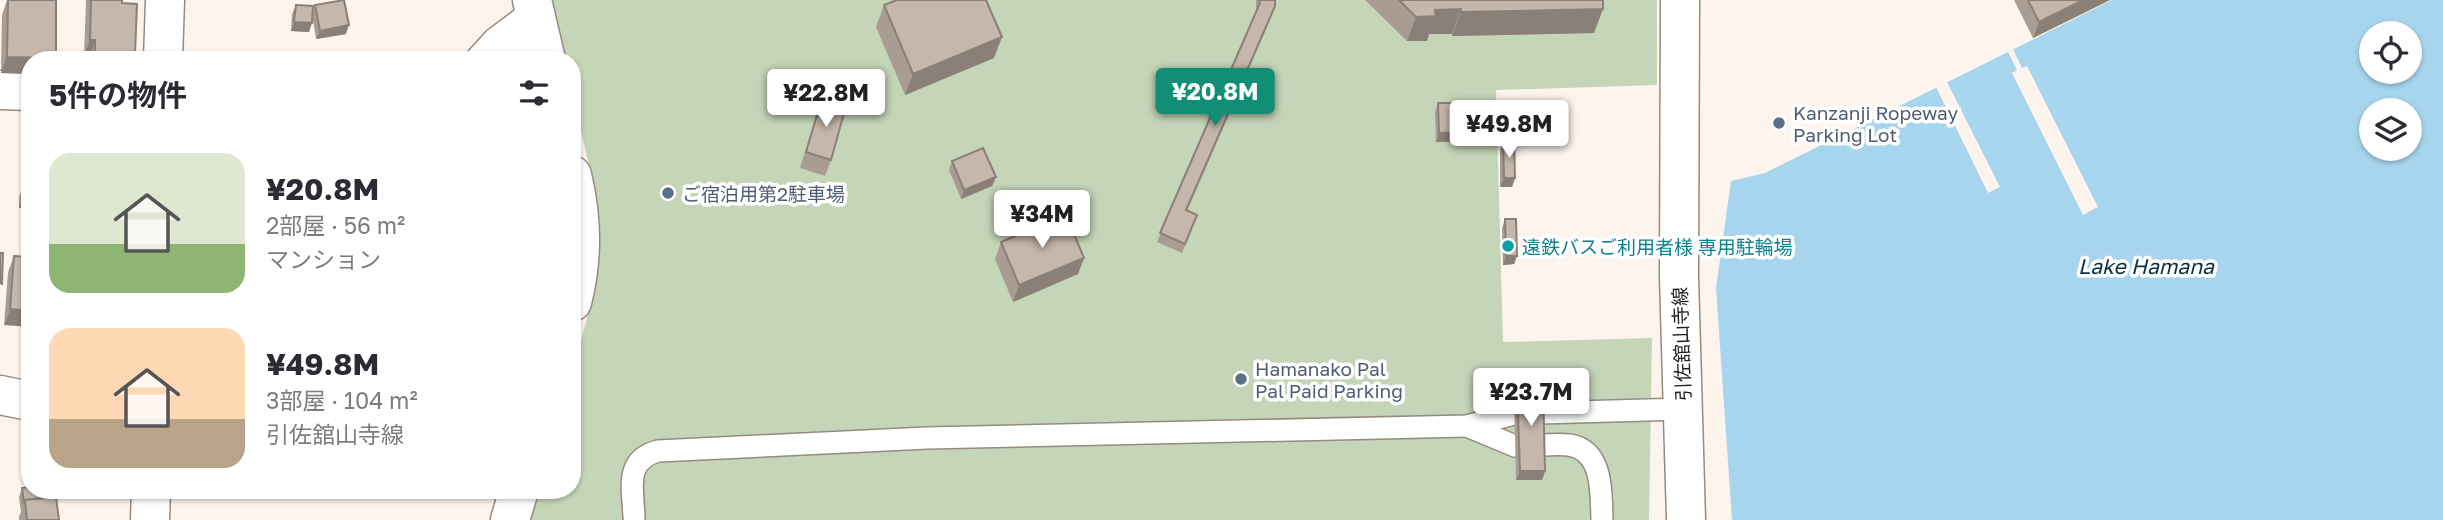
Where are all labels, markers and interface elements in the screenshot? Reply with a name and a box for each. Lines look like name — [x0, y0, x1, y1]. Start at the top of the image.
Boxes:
map controls — [2359, 21, 2422, 161]
button: locate — [2359, 21, 2422, 84]
pin: ¥20.8M — [1158, 68, 1272, 128]
pin: ¥22.8M — [769, 69, 883, 129]
icon: filters — [515, 74, 553, 112]
text: 5件の物件 — [49, 77, 187, 113]
text: ¥20.8M — [1172, 77, 1258, 105]
text: ¥22.8M — [783, 78, 869, 106]
button: layers — [2359, 98, 2422, 161]
pin: ¥49.8M — [1452, 100, 1566, 160]
place label: Kanzanji Ropeway Parking Lot — [1793, 101, 1958, 146]
text: ¥49.8M — [1466, 109, 1552, 137]
marker: Kanzanji Ropeway Parking Lot — [1771, 115, 1787, 131]
text: ¥20.8M — [266, 171, 379, 207]
icon: home — [105, 181, 189, 265]
place label: ご宿泊用第2駐車場 — [682, 182, 845, 205]
marker: ご宿泊用第2駐車場 — [660, 185, 676, 201]
pin: ¥34M — [1001, 190, 1083, 250]
text: ¥34M — [1010, 199, 1074, 227]
text: 2部屋 · 56 m² — [266, 211, 405, 239]
place label: 遠鉄バスご利用者様 専用駐輪場 — [1522, 235, 1793, 258]
marker: 遠鉄バスご利用者様 専用駐輪場 — [1500, 238, 1516, 254]
text: マンション — [266, 245, 381, 273]
water label: Lake Hamana — [2078, 253, 2215, 279]
street label: 引佐舘山寺線 — [1668, 287, 1694, 401]
text: ¥49.8M — [266, 346, 379, 382]
icon: home — [105, 356, 189, 440]
place label: Hamanako Pal Pal Paid Parking — [1255, 357, 1403, 402]
pin: ¥23.7M — [1474, 368, 1588, 428]
marker: Hamanako Pal Pal Paid Parking — [1233, 371, 1249, 387]
text: ¥23.7M — [1489, 377, 1573, 405]
text: 3部屋 · 104 m² — [266, 386, 418, 414]
text: 引佐舘山寺線 — [266, 420, 404, 448]

